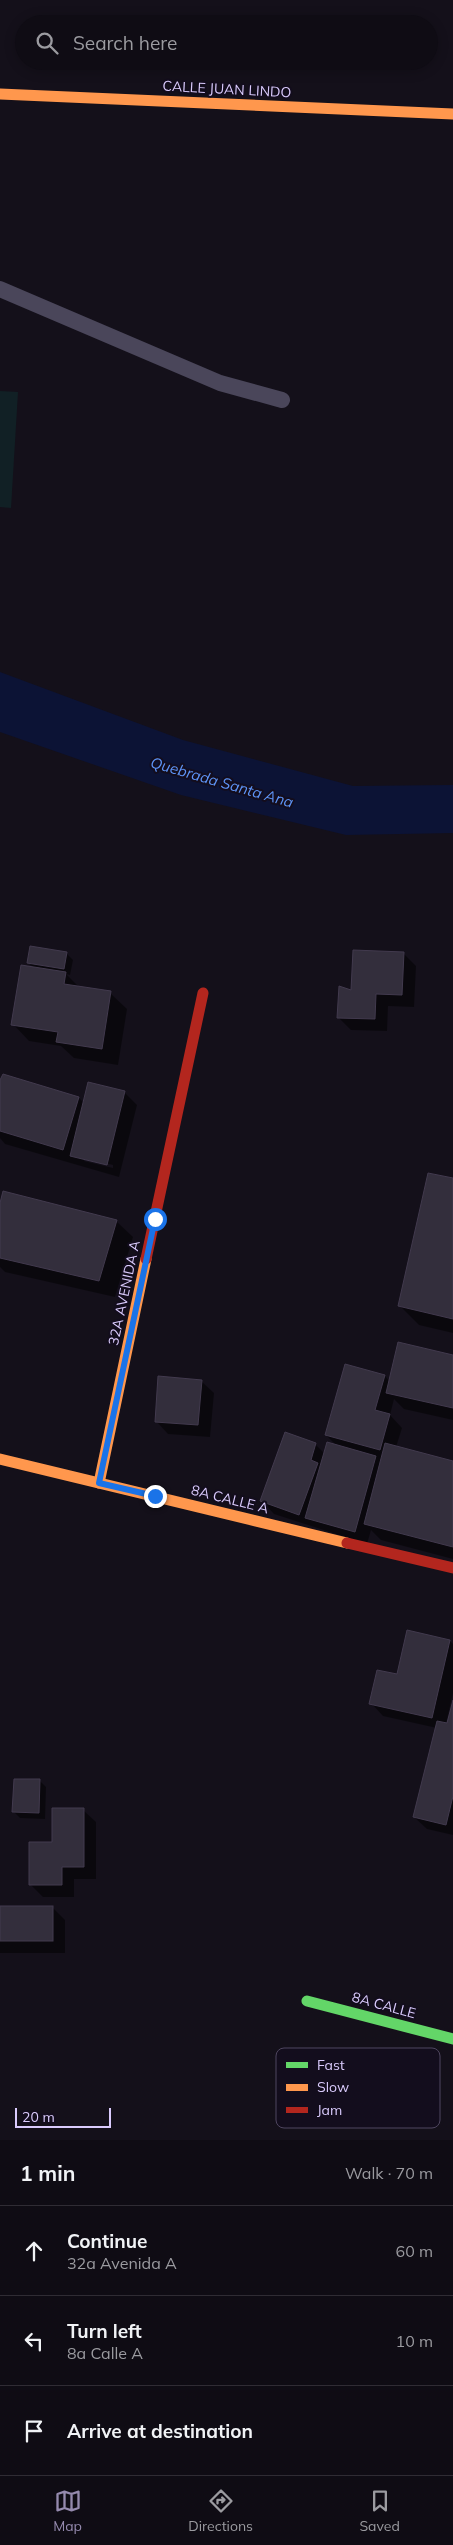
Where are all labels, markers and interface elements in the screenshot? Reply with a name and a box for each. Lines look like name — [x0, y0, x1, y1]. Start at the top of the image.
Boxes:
search box — [15, 15, 438, 70]
icon: search — [33, 29, 61, 57]
text: Search here — [73, 31, 177, 55]
street label: CALLE JUAN LINDO — [162, 77, 292, 101]
water label: Quebrada Santa Ana — [148, 752, 296, 812]
route start — [144, 1208, 167, 1231]
street label: 32A AVENIDA A — [104, 1238, 144, 1347]
street label: 8A CALLE A — [189, 1481, 271, 1518]
route end — [144, 1485, 167, 1508]
street label: 8A CALLE — [350, 1988, 418, 2022]
legend — [276, 2048, 440, 2128]
text: Fast — [317, 2056, 345, 2074]
text: Slow — [317, 2078, 349, 2096]
text: Jam — [317, 2101, 342, 2119]
scale bar — [15, 2105, 111, 2128]
text: 20 m — [22, 2108, 55, 2126]
text: 1 min — [20, 2160, 75, 2186]
text: Walk · 70 m — [345, 2163, 433, 2183]
text: Continue — [67, 2229, 147, 2253]
icon: ahead — [20, 2237, 48, 2265]
text: 60 m — [396, 2241, 433, 2261]
text: 32a Avenida A — [67, 2253, 177, 2273]
text: Turn left — [67, 2319, 142, 2343]
icon: left — [20, 2327, 48, 2355]
text: 10 m — [396, 2331, 433, 2351]
text: 8a Calle A — [67, 2343, 143, 2363]
icon: arrive — [20, 2417, 48, 2445]
text: Arrive at destination — [67, 2419, 253, 2443]
tab: Map — [53, 2487, 82, 2535]
tab: Directions — [188, 2487, 253, 2535]
tab: Saved — [359, 2487, 400, 2535]

